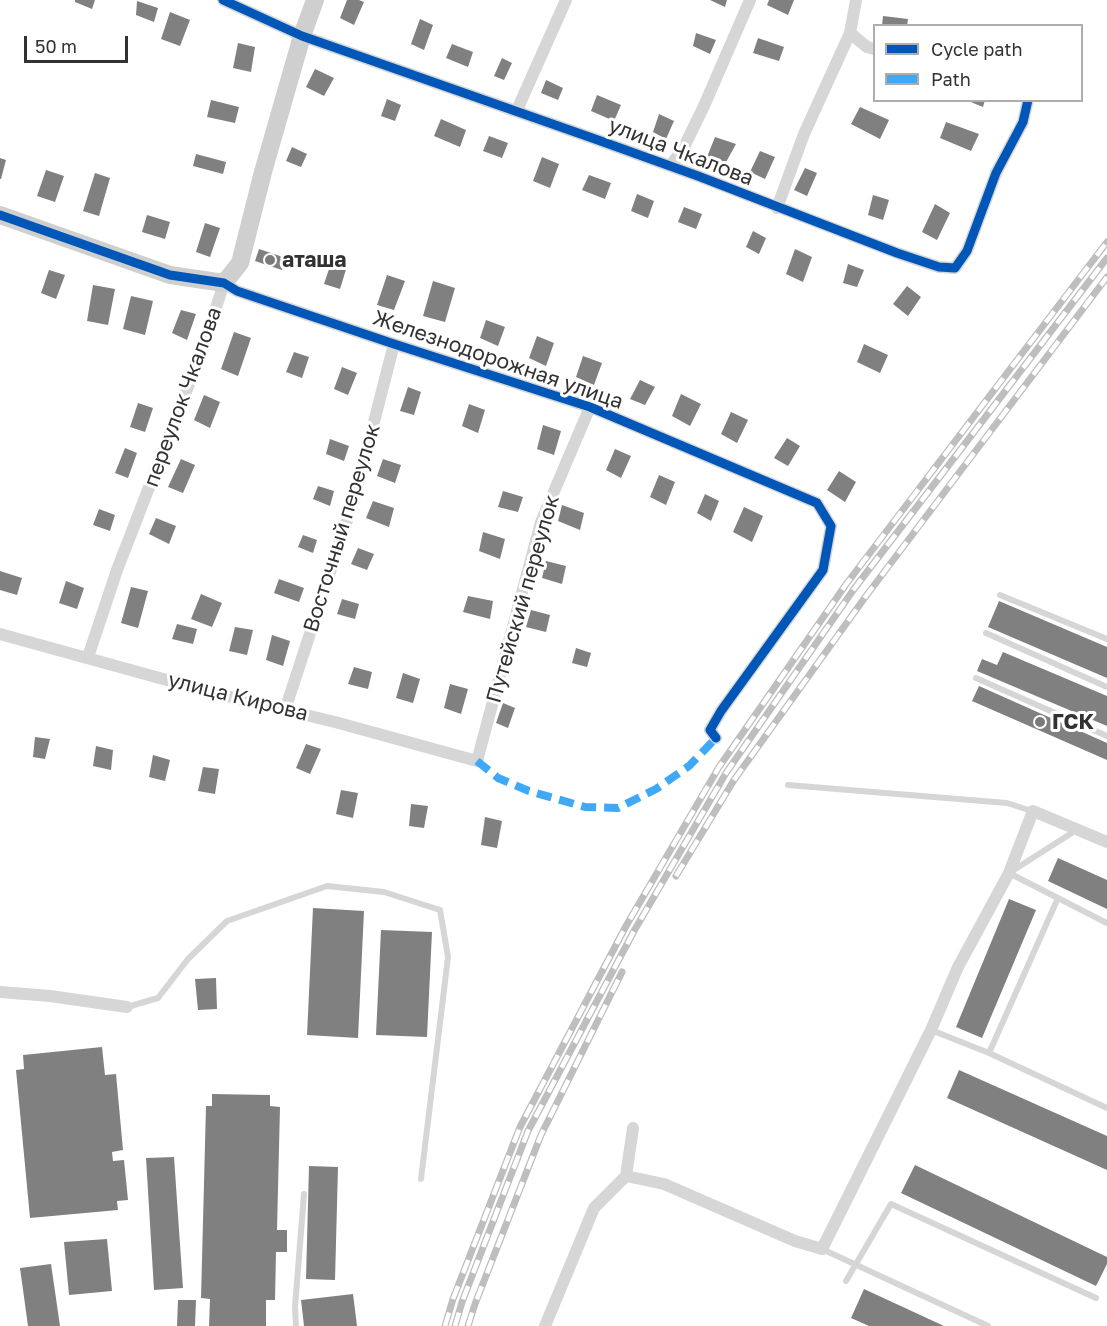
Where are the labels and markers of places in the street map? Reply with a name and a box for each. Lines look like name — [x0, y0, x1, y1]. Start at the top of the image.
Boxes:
place label: аташа — [282, 247, 346, 273]
marker: аташа — [263, 253, 277, 267]
place label: ГСК — [1052, 709, 1094, 735]
marker: ГСК — [1033, 715, 1047, 729]

